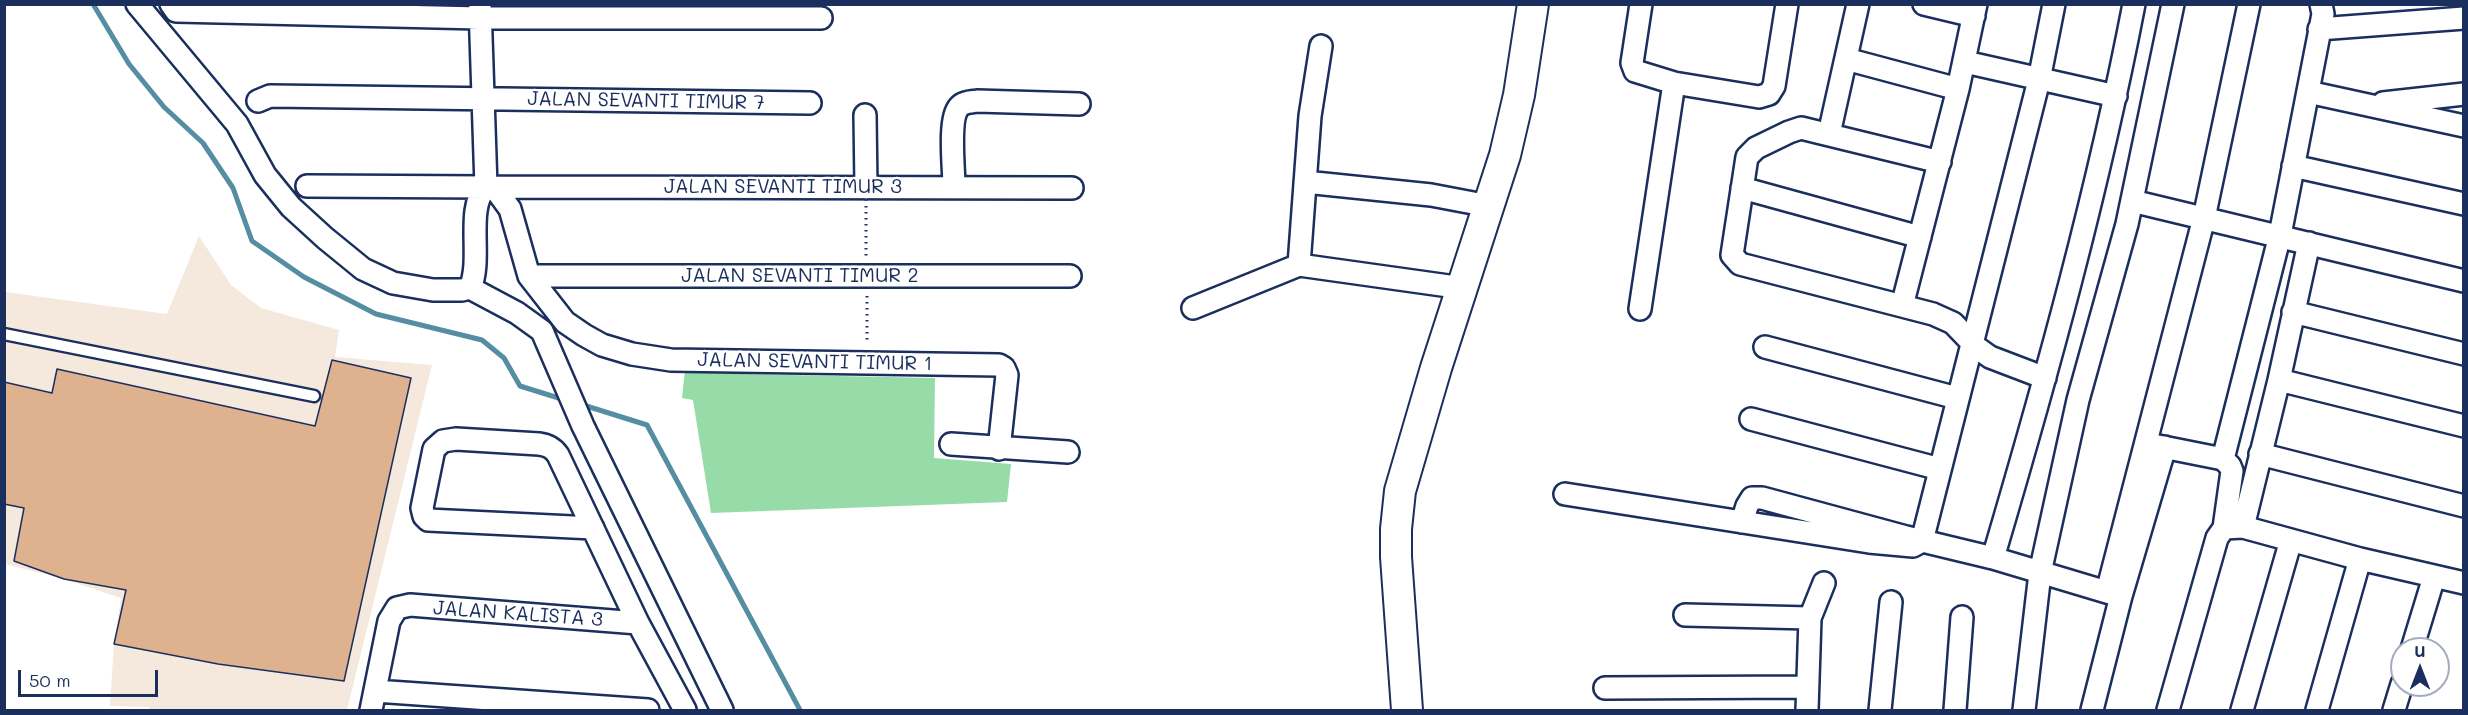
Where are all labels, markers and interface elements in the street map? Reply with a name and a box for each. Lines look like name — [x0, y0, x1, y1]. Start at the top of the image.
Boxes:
street label: JALAN SEVANTI TIMUR 7 — [527, 87, 765, 115]
street label: JALAN SEVANTI TIMUR 3 — [664, 175, 902, 199]
street label: JALAN SEVANTI TIMUR 2 — [681, 264, 919, 288]
street label: JALAN SEVANTI TIMUR 1 — [697, 348, 933, 376]
street label: JALAN KALISTA 3 — [432, 596, 604, 632]
north arrow — [2390, 637, 2450, 697]
text: U — [2414, 640, 2426, 661]
scale bar — [21, 658, 160, 696]
text: 50 m — [29, 668, 71, 692]

